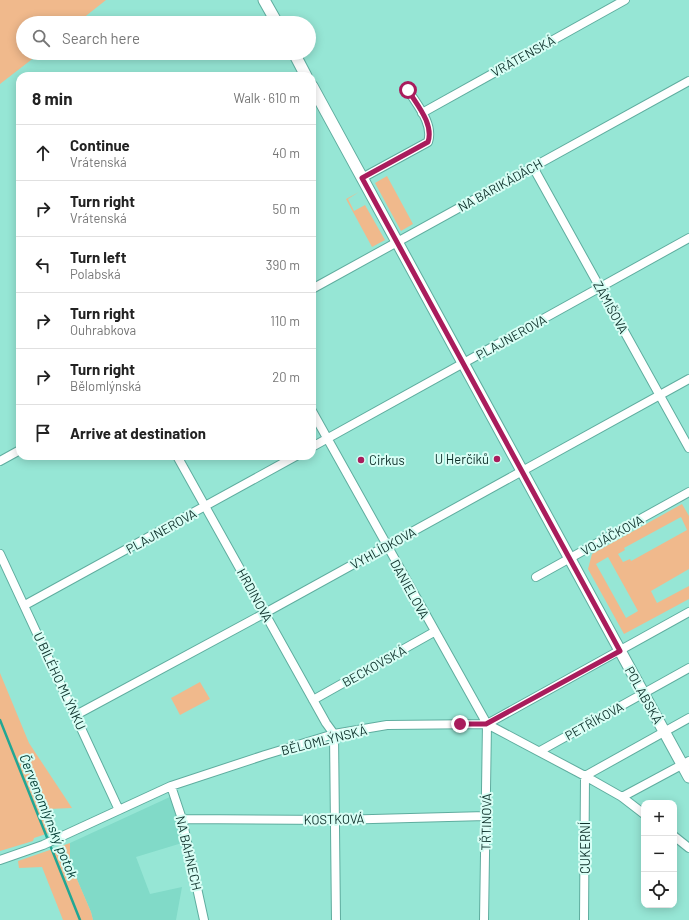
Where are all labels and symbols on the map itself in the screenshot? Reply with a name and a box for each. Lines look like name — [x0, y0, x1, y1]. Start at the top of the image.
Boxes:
street label: VRÁTENSKÁ — [488, 32, 558, 80]
route start — [399, 81, 417, 99]
street label: NA BARIKÁDÁCH — [455, 155, 545, 215]
street label: ZÁMIŠOVA — [590, 278, 632, 336]
street label: PLAJNEROVA — [473, 311, 549, 363]
place label: U Herčíků — [435, 451, 489, 467]
place label: Cirkus — [369, 452, 405, 468]
marker: U Herčíků — [492, 454, 502, 464]
marker: Cirkus — [356, 455, 366, 465]
street label: PLAJNEROVA — [123, 505, 199, 557]
street label: VOJÁČKOVA — [578, 511, 646, 559]
street label: VYHLÍDKOVA — [347, 523, 419, 573]
street label: DANIELOVA — [387, 557, 433, 622]
street label: HRDINOVA — [234, 565, 276, 625]
street label: U BÍLÉHO MLÝNKU — [30, 630, 90, 732]
street label: BECKOVSKÁ — [339, 642, 409, 690]
street label: POLABSKÁ — [622, 663, 666, 727]
street label: PETŘÍKOVA — [562, 698, 626, 744]
route end — [451, 715, 469, 733]
street label: BĚLOMLÝNSKÁ — [279, 722, 369, 758]
water label: Červenomlýnský potok — [16, 751, 82, 881]
street label: TŘTINOVÁ — [478, 793, 494, 851]
street label: KOSTKOVÁ — [304, 810, 365, 828]
street label: NA BAHNECH — [173, 814, 205, 892]
street label: CUKERNÍ — [577, 822, 593, 874]

